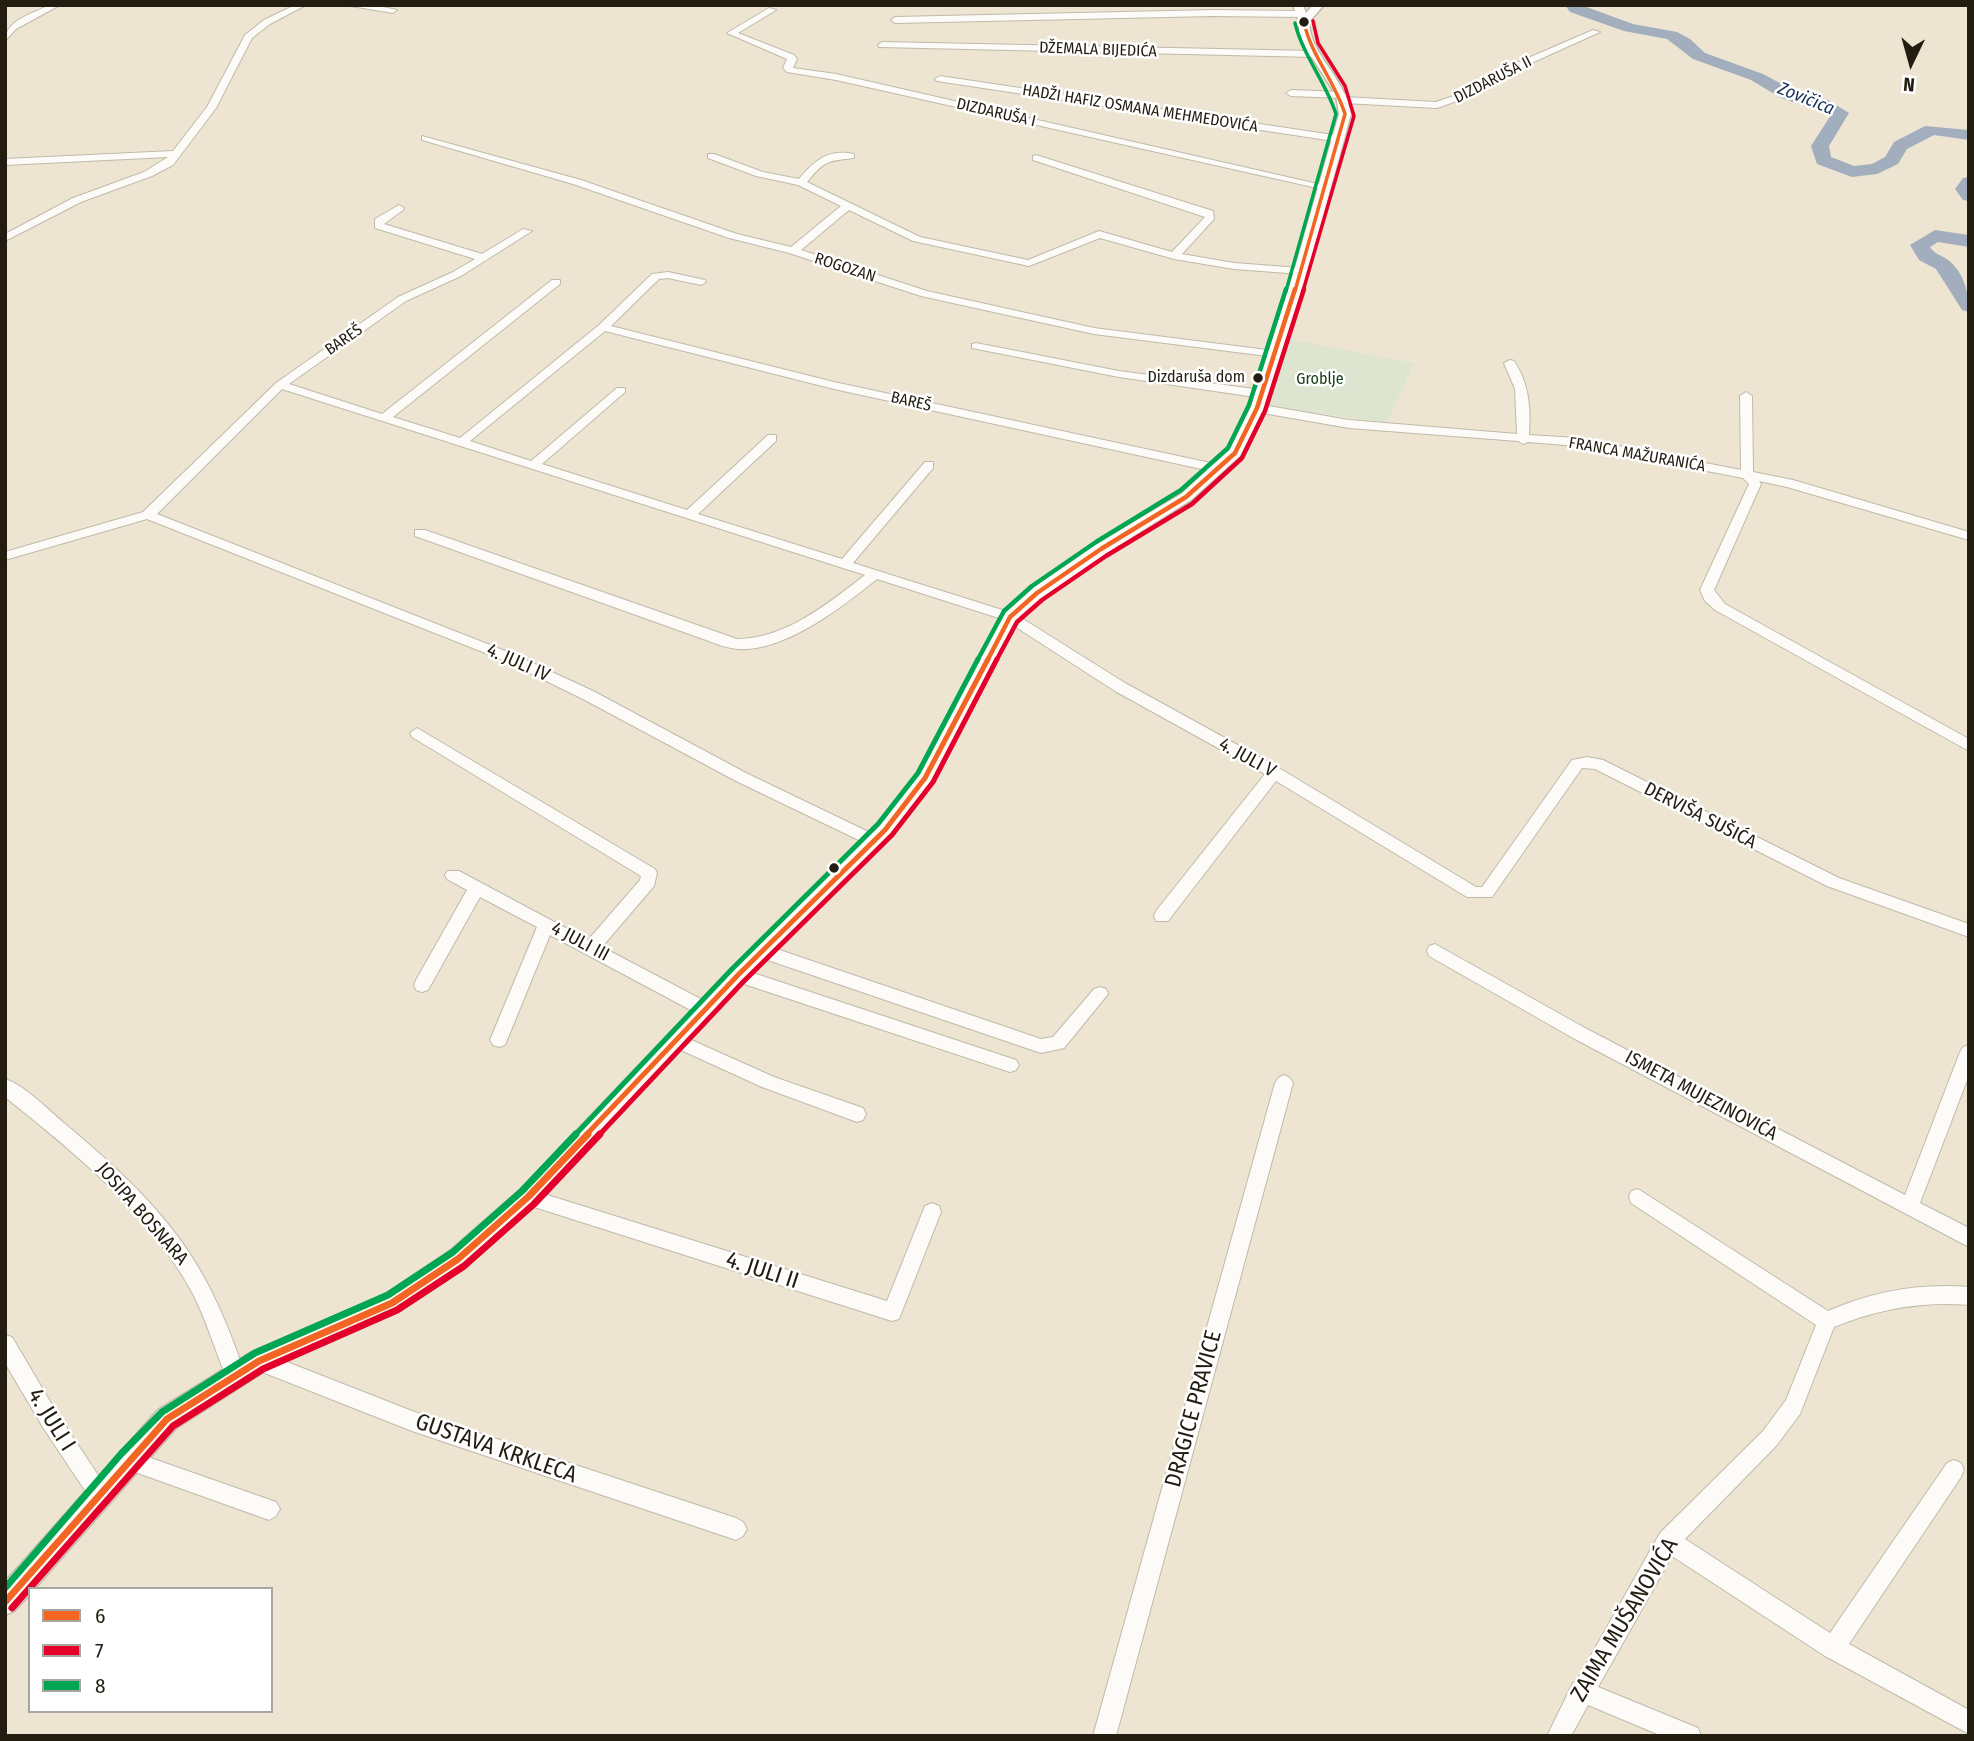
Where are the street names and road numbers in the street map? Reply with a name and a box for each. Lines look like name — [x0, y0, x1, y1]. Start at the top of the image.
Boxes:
street label: DŽEMALA BIJEDIĆA — [1039, 38, 1157, 62]
street label: DIZDARUŠA II — [1451, 52, 1535, 108]
street label: HADŽI HAFIZ OSMANA MEHMEDOVIĆA — [1021, 81, 1259, 137]
street label: DIZDARUŠA I — [955, 95, 1037, 131]
street label: ROGOZAN — [812, 249, 878, 287]
street label: BAREŠ — [322, 320, 366, 360]
street label: BAREŠ — [889, 388, 933, 416]
street label: FRANCA MAŽURANIĆA — [1567, 434, 1707, 476]
street label: 4. JULI IV — [483, 639, 553, 687]
street label: 4. JULI V — [1215, 733, 1279, 783]
street label: DERVIŠA SUŠIĆA — [1640, 778, 1760, 854]
street label: 4 JULI III — [547, 917, 613, 967]
street label: ISMETA MUJEZINOVIĆA — [1621, 1046, 1781, 1146]
street label: JOSIPA BOSNARA — [91, 1158, 193, 1270]
street label: 4. JULI II — [722, 1246, 802, 1296]
street label: DRAGICE PRAVICE — [1160, 1327, 1228, 1491]
street label: 4. JULI I — [21, 1383, 81, 1457]
street label: GUSTAVA KRKLECA — [412, 1408, 580, 1490]
street label: ZAIMA MUŠANOVIĆA — [1565, 1533, 1685, 1707]

